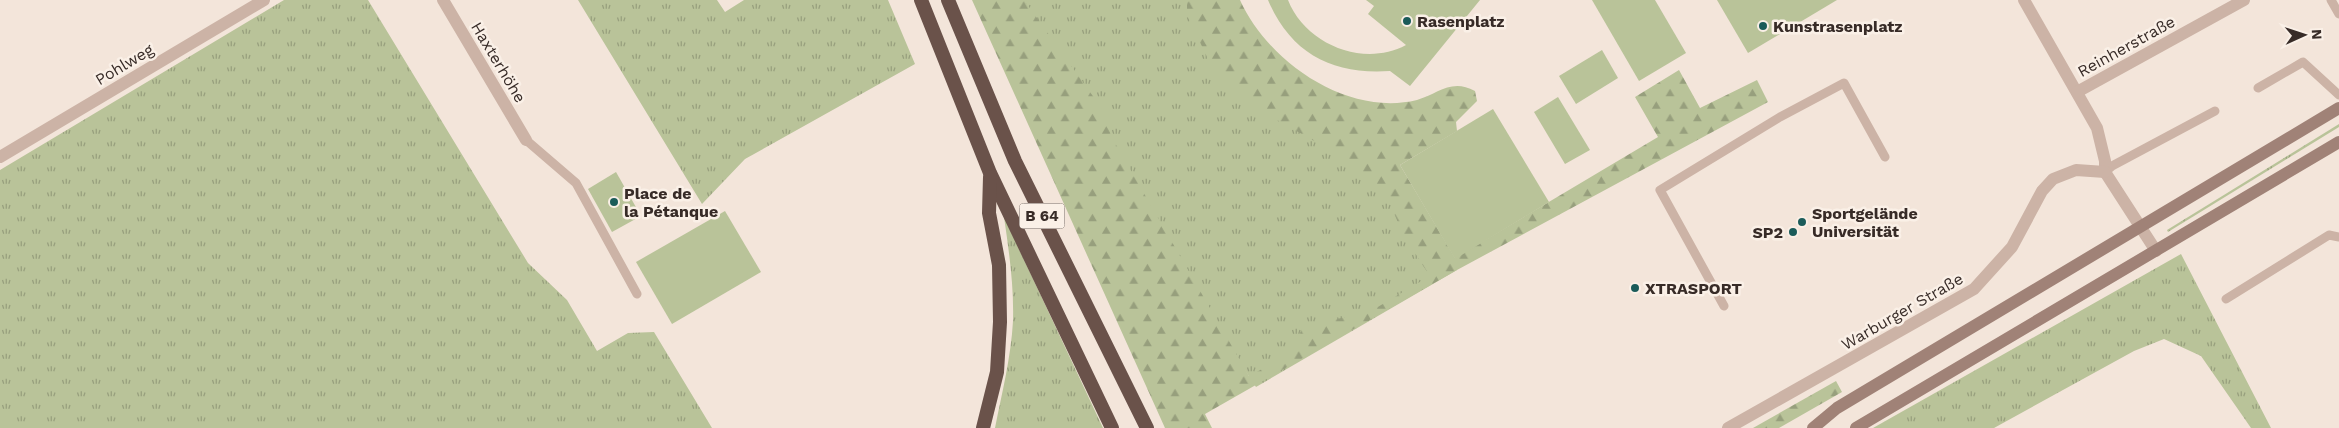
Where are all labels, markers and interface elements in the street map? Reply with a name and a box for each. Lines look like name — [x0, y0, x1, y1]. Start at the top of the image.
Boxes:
north arrow — [2279, 10, 2329, 60]
place label: Rasenplatz — [1417, 12, 1505, 31]
street label: Reinherstraße — [2074, 12, 2178, 81]
marker: Rasenplatz — [1401, 15, 1413, 27]
place label: Kunstrasenplatz — [1773, 17, 1903, 36]
street label: Haxterhöhe — [467, 19, 530, 106]
marker: Kunstrasenplatz — [1757, 20, 1769, 32]
text: N — [2309, 29, 2325, 40]
street label: Pohlweg — [92, 39, 157, 89]
place label: Place de la Pétanque — [624, 184, 718, 221]
marker: Place de la Pétanque — [608, 196, 620, 208]
road number: B 64 — [1020, 204, 1064, 228]
place label: Sportgelände Universität — [1812, 204, 1918, 241]
marker: Sportgelände Universität — [1796, 216, 1808, 228]
place label: SP2 — [1752, 223, 1783, 242]
marker: SP2 — [1787, 226, 1799, 238]
street label: Warburger Straße — [1838, 269, 1966, 354]
place label: XTRASPORT — [1645, 279, 1743, 298]
marker: XTRASPORT — [1629, 282, 1641, 294]

